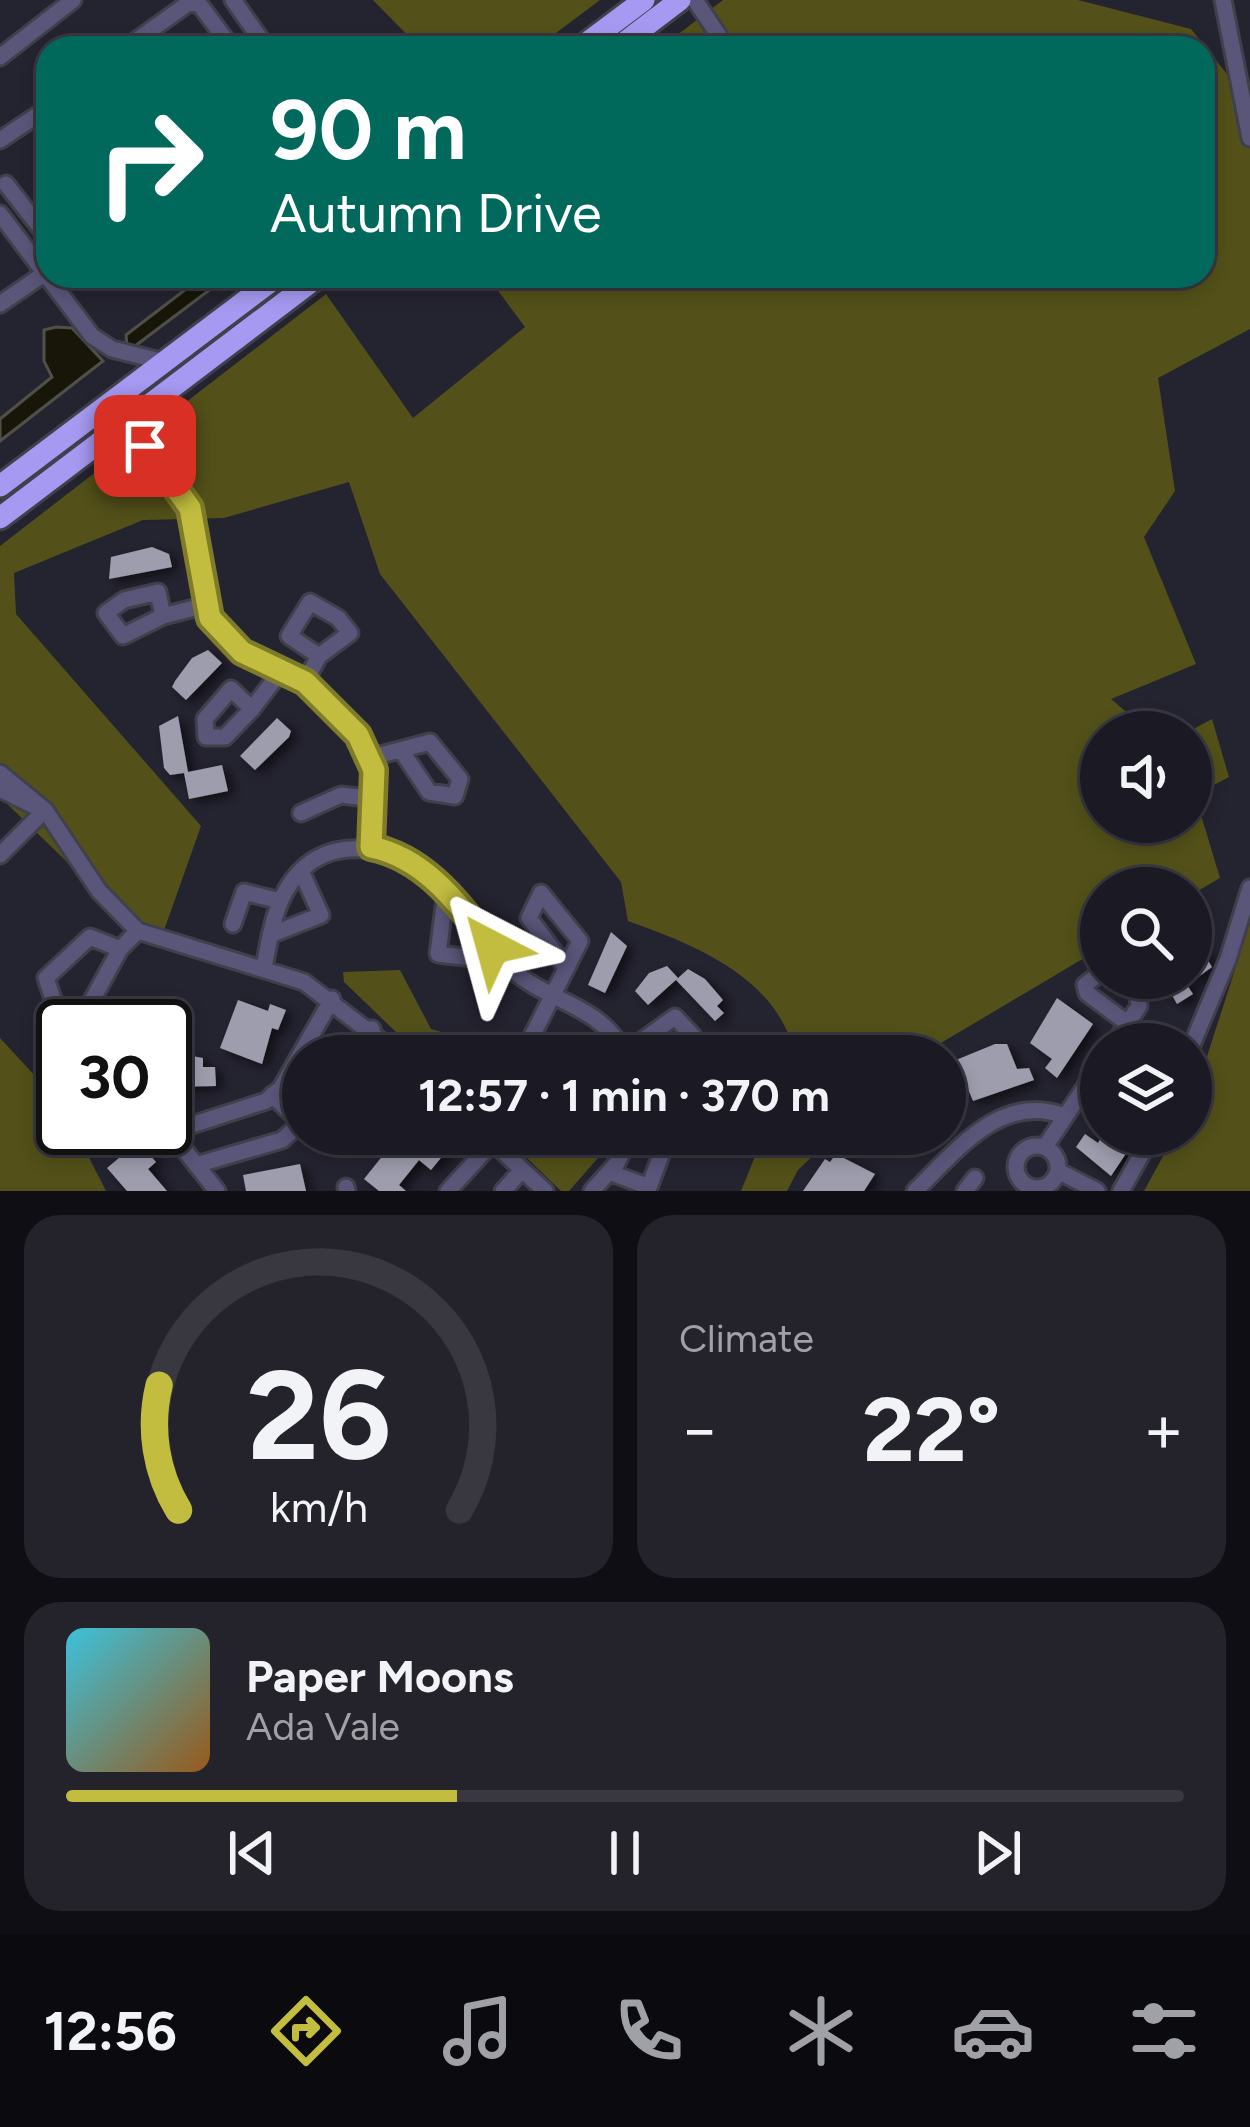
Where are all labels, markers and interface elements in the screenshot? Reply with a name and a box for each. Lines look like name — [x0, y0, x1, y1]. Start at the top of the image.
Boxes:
text: 90 m — [270, 79, 466, 180]
icon: right — [72, 84, 228, 240]
text: Autumn Drive — [270, 181, 602, 246]
pin — [94, 395, 196, 497]
icon: arrive — [112, 413, 178, 479]
map controls — [1080, 711, 1212, 1155]
button: sound — [1080, 711, 1212, 843]
button: search — [1080, 867, 1212, 999]
position arrow — [429, 884, 555, 1010]
speed limit sign: 30 — [36, 999, 192, 1155]
button: layers — [1080, 1023, 1212, 1155]
text: 12:57 · 1 min · 370 m — [418, 1068, 830, 1122]
text: Climate — [679, 1315, 814, 1362]
text: 26 — [246, 1340, 391, 1490]
text: 22° — [862, 1375, 1001, 1484]
text: − — [679, 1389, 720, 1469]
text: + — [1143, 1389, 1184, 1469]
text: km/h — [270, 1480, 367, 1532]
text: Paper Moons — [246, 1649, 514, 1703]
text: Ada Vale — [246, 1703, 400, 1750]
icon: previous — [219, 1820, 285, 1886]
icon: pause — [592, 1820, 658, 1886]
icon: next — [965, 1820, 1031, 1886]
icon: directions — [264, 1989, 348, 2073]
icon: music — [436, 1989, 520, 2073]
icon: phone — [607, 1989, 691, 2073]
icon: climate — [779, 1989, 863, 2073]
icon: car — [951, 1989, 1035, 2073]
icon: filters — [1122, 1989, 1206, 2073]
text: 12:56 — [44, 1999, 177, 2064]

